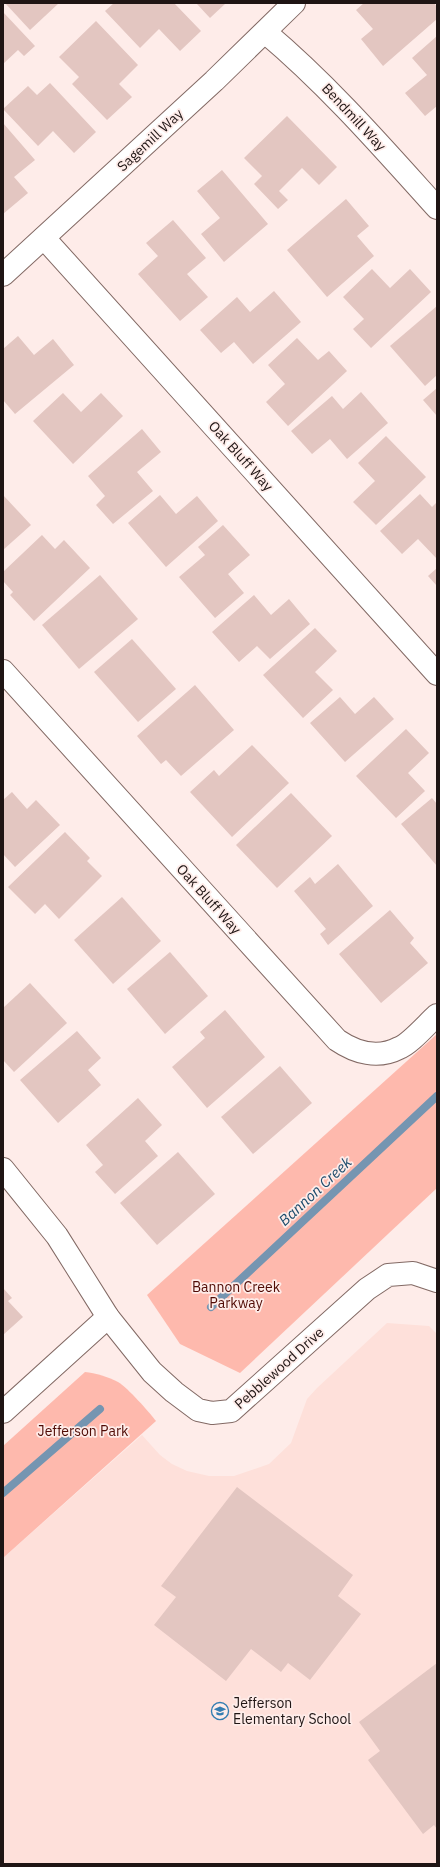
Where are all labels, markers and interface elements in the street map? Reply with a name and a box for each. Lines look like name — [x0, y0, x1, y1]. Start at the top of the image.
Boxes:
street label: Bendmill Way — [318, 79, 390, 155]
street label: Sagemill Way — [113, 105, 187, 175]
street label: Oak Bluff Way — [205, 417, 277, 495]
street label: Oak Bluff Way — [173, 860, 245, 938]
water label: Bannon Creek — [275, 1152, 356, 1230]
park label: Bannon Creek Parkway — [192, 1278, 281, 1312]
street label: Pebblewood Drive — [231, 1323, 328, 1413]
park label: Jefferson Park — [38, 1422, 129, 1440]
place label: Jefferson Elementary School — [233, 1694, 351, 1728]
school or university icon: Jefferson Elementary School — [210, 1701, 230, 1721]

